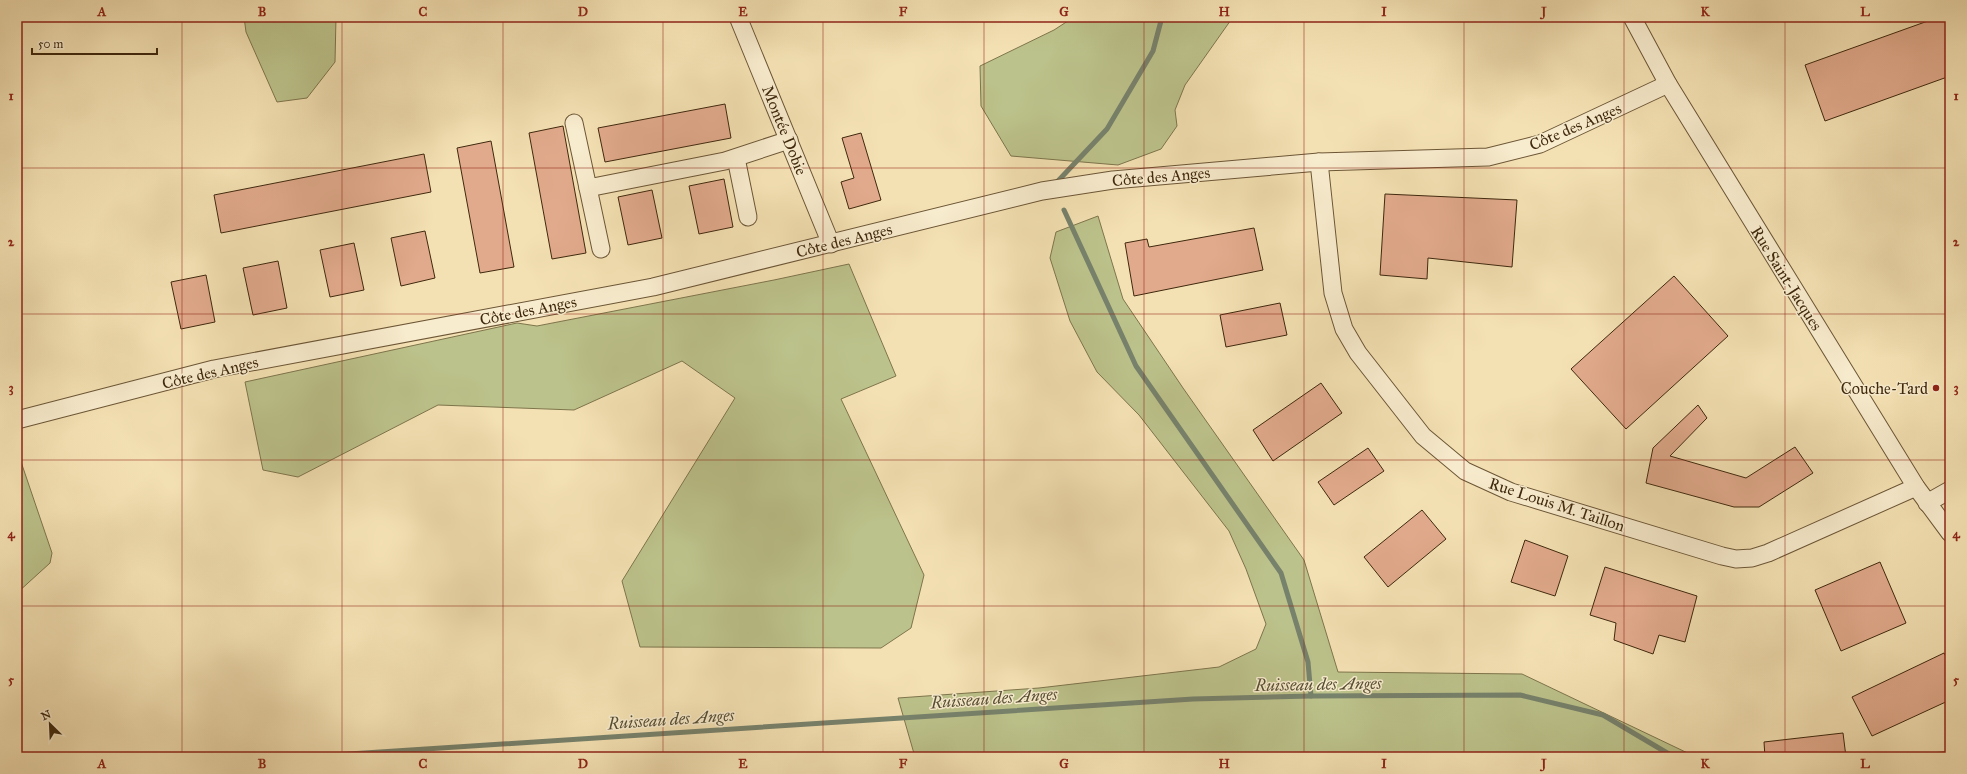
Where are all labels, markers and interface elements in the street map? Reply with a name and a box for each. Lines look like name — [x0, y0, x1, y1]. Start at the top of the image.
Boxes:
text: A — [97, 4, 107, 20]
text: B — [258, 4, 267, 20]
text: C — [419, 4, 428, 20]
text: D — [578, 4, 588, 20]
text: E — [738, 4, 748, 20]
text: F — [899, 4, 908, 20]
text: G — [1059, 4, 1069, 20]
text: H — [1218, 4, 1230, 20]
text: I — [1381, 4, 1387, 20]
text: J — [1539, 4, 1547, 20]
text: K — [1700, 4, 1710, 20]
text: L — [1860, 4, 1870, 20]
scale bar — [32, 30, 157, 56]
text: 50 m — [38, 37, 63, 51]
street label: Montée Dobie — [758, 83, 811, 178]
text: 1 — [8, 88, 14, 104]
text: 1 — [1953, 88, 1959, 104]
street label: Côte des Anges — [1526, 98, 1625, 155]
street label: Côte des Anges — [1111, 163, 1211, 191]
street label: Côte des Anges — [794, 219, 894, 263]
street label: Rue Saint-Jacques — [1746, 223, 1826, 335]
text: 2 — [8, 234, 15, 250]
text: 2 — [1953, 234, 1960, 250]
street label: Côte des Anges — [478, 292, 578, 330]
street label: Côte des Anges — [160, 352, 260, 394]
place label: Couche-Tard — [1841, 379, 1928, 398]
text: 3 — [8, 380, 14, 396]
text: 3 — [1953, 380, 1959, 396]
marker: Couche-Tard — [1931, 383, 1941, 393]
street label: Rue Louis M. Taillon — [1486, 474, 1628, 536]
text: 4 — [7, 526, 15, 542]
text: 4 — [1952, 526, 1960, 542]
text: 5 — [8, 672, 15, 688]
text: 5 — [1953, 672, 1960, 688]
water label: Ruisseau des Anges — [1253, 673, 1383, 696]
water label: Ruisseau des Anges — [929, 684, 1059, 713]
north arrow — [30, 704, 70, 744]
water label: Ruisseau des Anges — [606, 705, 736, 734]
text: N — [39, 707, 54, 723]
text: A — [97, 756, 107, 772]
text: B — [258, 756, 267, 772]
text: C — [419, 756, 428, 772]
text: D — [578, 756, 588, 772]
text: E — [738, 756, 748, 772]
text: F — [899, 756, 908, 772]
text: G — [1059, 756, 1069, 772]
text: H — [1218, 756, 1230, 772]
text: I — [1381, 756, 1387, 772]
text: J — [1539, 756, 1547, 772]
text: K — [1700, 756, 1710, 772]
text: L — [1860, 756, 1870, 772]

